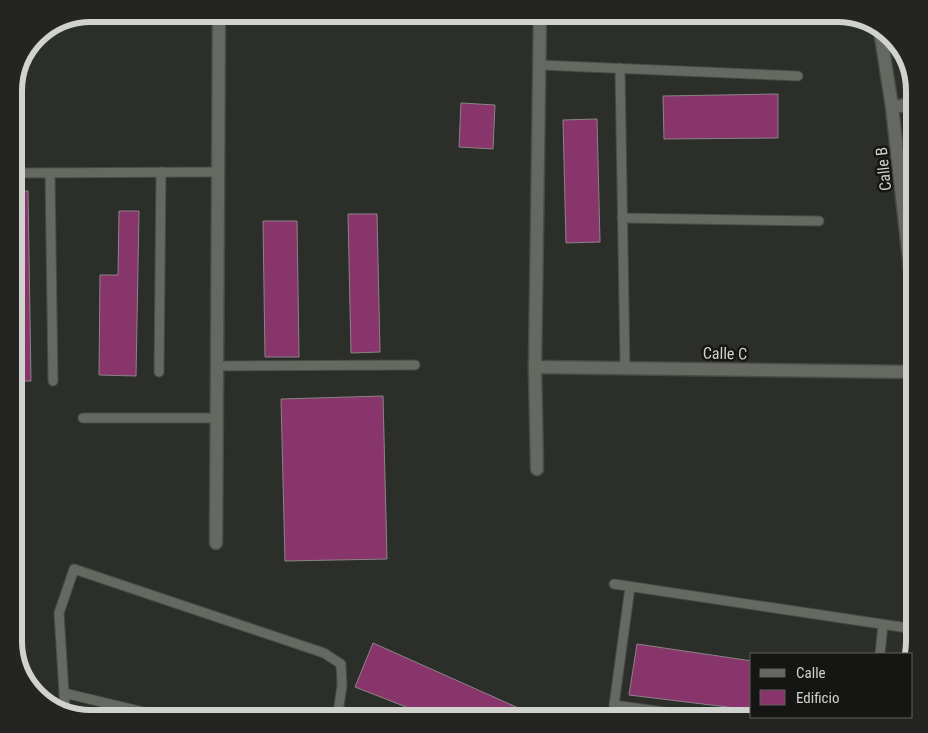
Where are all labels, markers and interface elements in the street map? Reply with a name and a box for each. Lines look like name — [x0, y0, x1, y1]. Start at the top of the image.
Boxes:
street label: Calle B — [872, 146, 895, 192]
street label: Calle C — [703, 344, 747, 363]
legend — [750, 653, 913, 718]
text: Calle — [796, 664, 826, 682]
text: Edificio — [796, 689, 839, 707]

